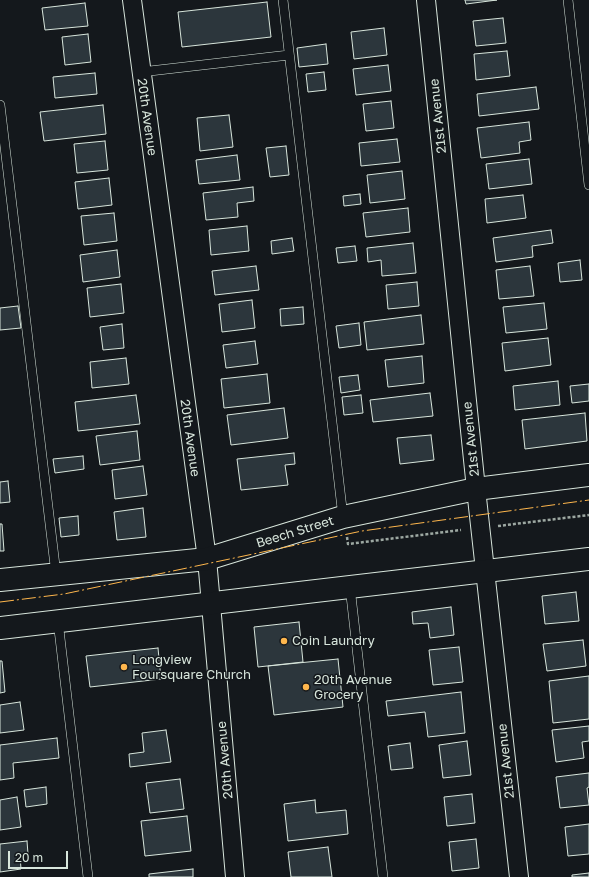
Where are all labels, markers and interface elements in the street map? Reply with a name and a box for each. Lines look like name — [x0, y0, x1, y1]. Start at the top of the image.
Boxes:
street label: 20th Avenue — [134, 77, 160, 157]
street label: 21st Avenue — [426, 78, 450, 154]
street label: 20th Avenue — [177, 398, 203, 478]
street label: 21st Avenue — [459, 401, 483, 477]
street label: Beech Street — [254, 513, 336, 551]
place label: Coin Laundry — [292, 633, 375, 649]
marker: Coin Laundry — [279, 636, 289, 646]
place label: Longview Foursquare Church — [132, 652, 251, 683]
marker: Longview Foursquare Church — [119, 662, 129, 672]
place label: 20th Avenue Grocery — [314, 672, 392, 703]
marker: 20th Avenue Grocery — [301, 682, 311, 692]
street label: 20th Avenue — [214, 721, 236, 799]
street label: 21st Avenue — [494, 723, 518, 799]
scale bar — [10, 843, 70, 869]
text: 20 m — [15, 850, 43, 865]

